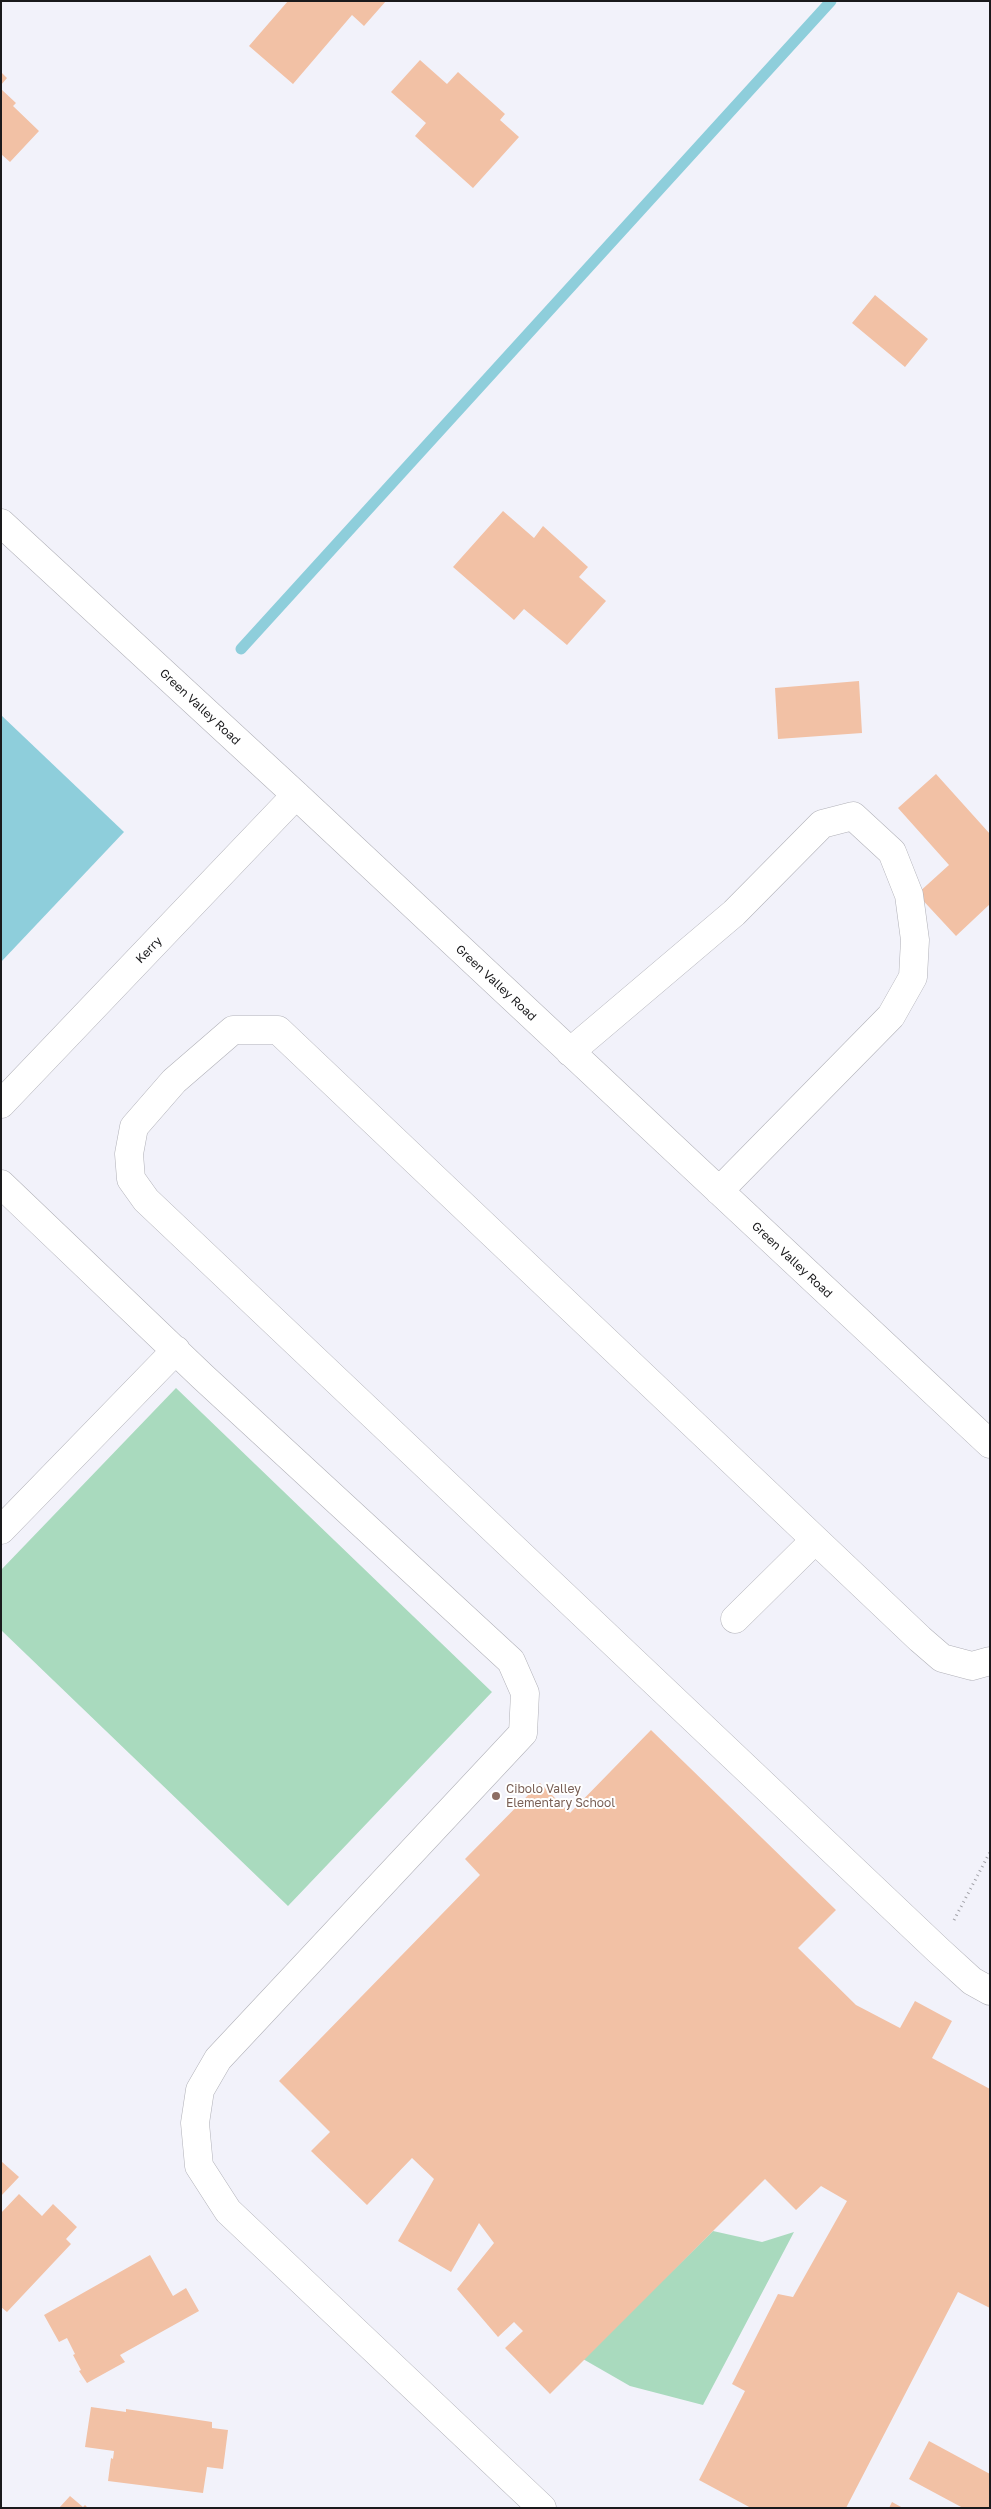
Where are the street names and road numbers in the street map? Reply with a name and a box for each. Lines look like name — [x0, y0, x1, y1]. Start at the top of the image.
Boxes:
street label: Green Valley Road — [157, 666, 243, 748]
street label: Kerry — [133, 934, 165, 966]
street label: Green Valley Road — [453, 942, 539, 1024]
street label: Green Valley Road — [749, 1219, 835, 1301]

